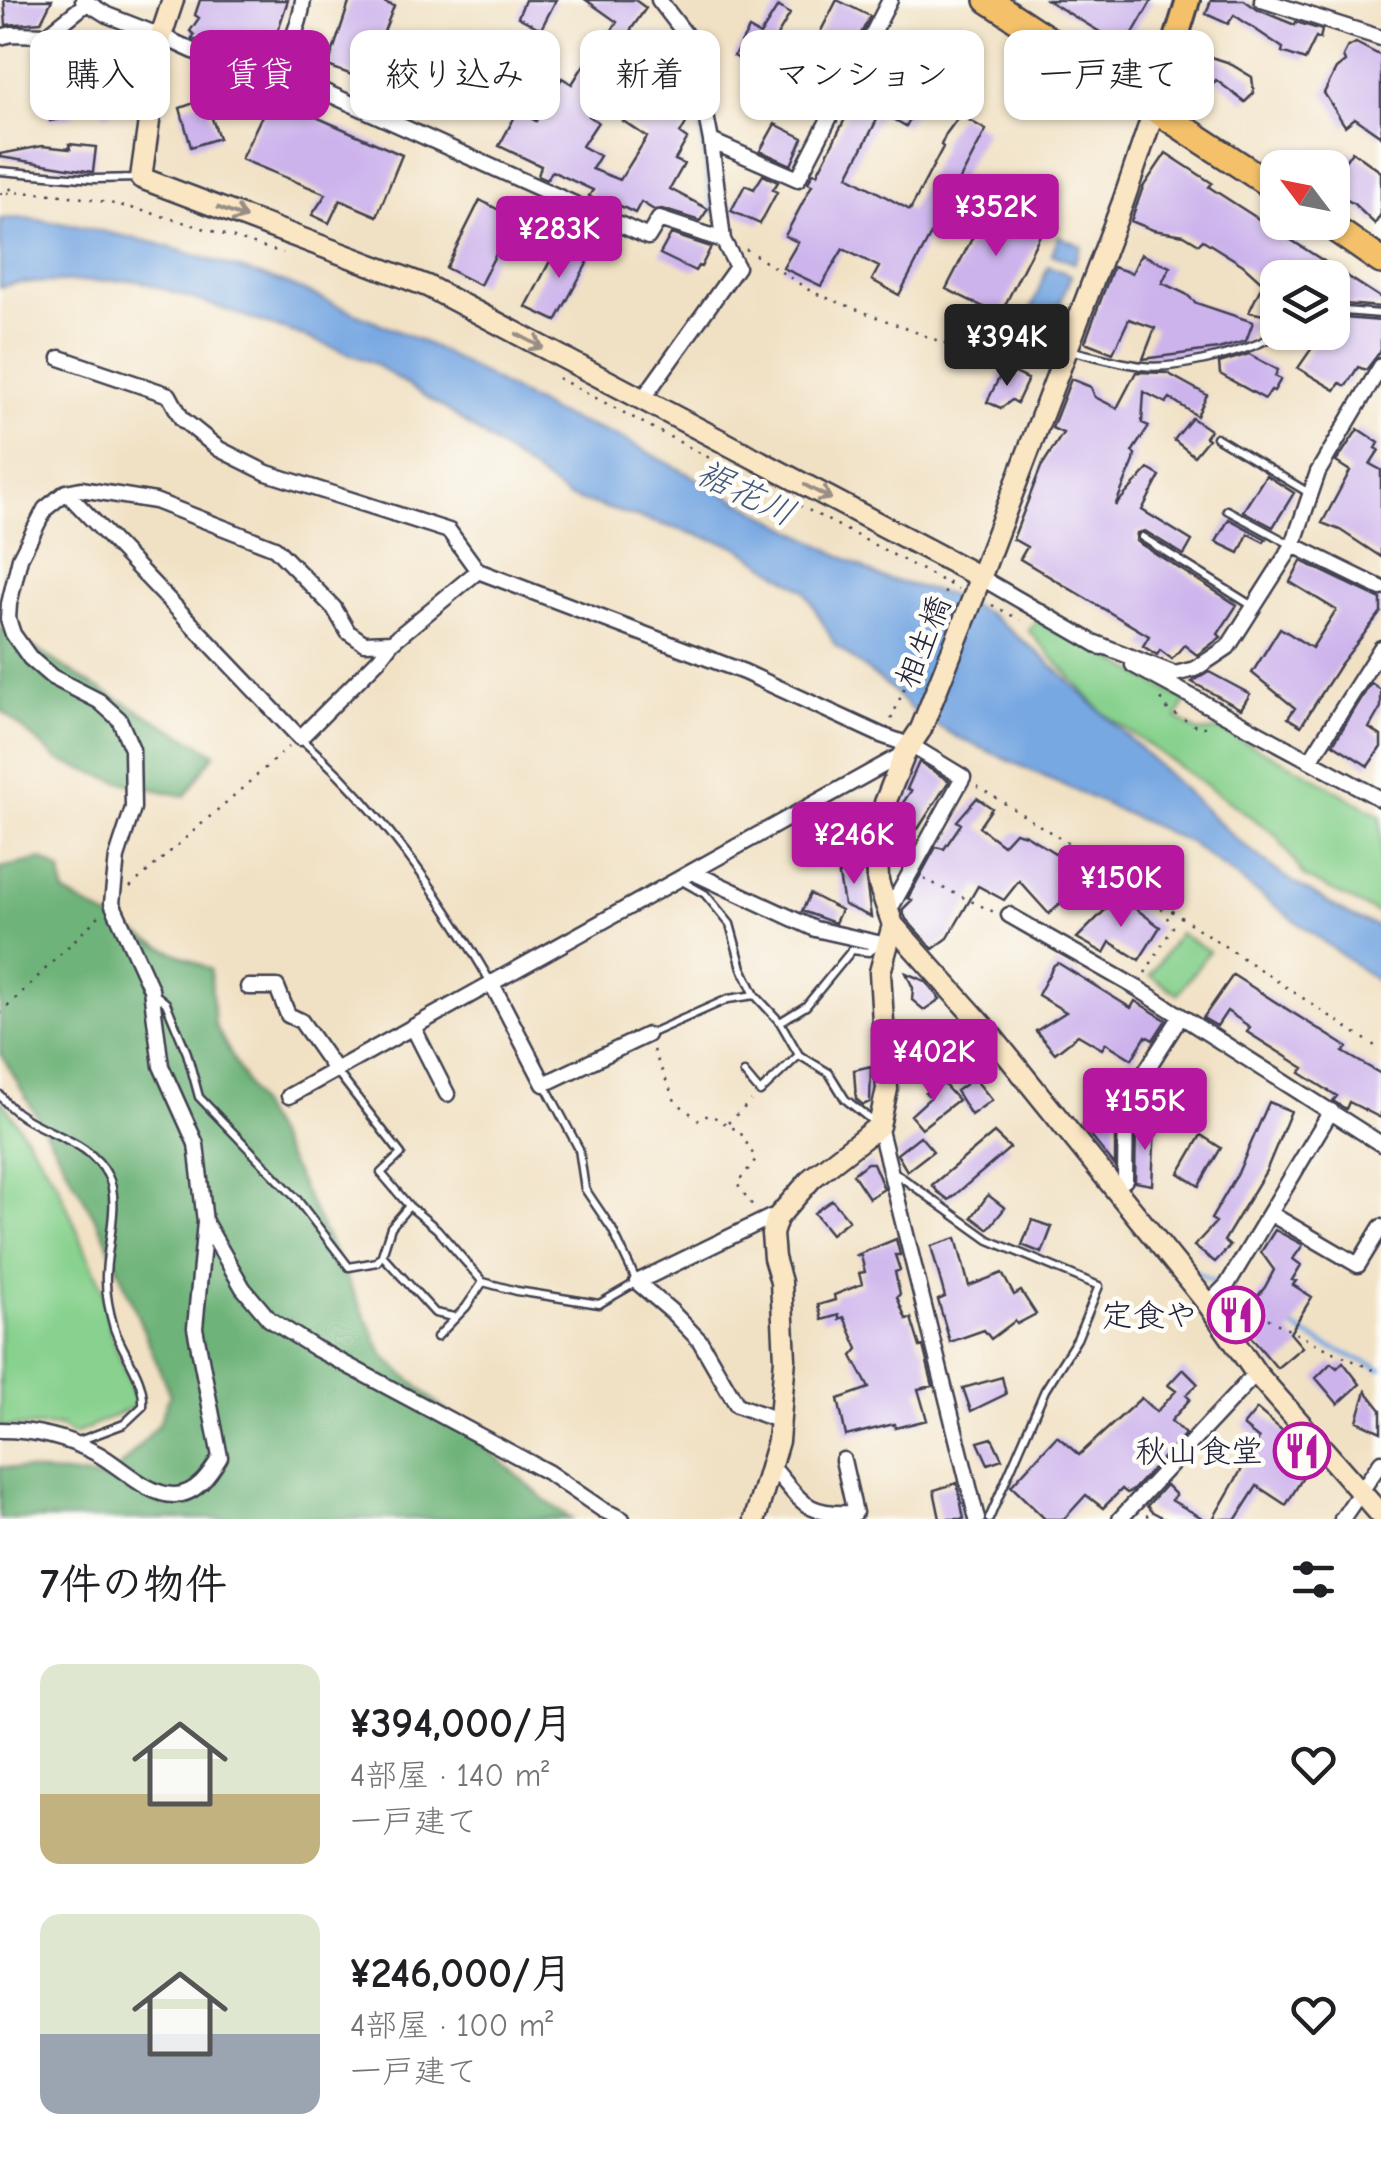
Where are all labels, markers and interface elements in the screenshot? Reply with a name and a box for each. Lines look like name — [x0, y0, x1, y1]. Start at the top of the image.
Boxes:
chip: 購入 — [30, 30, 170, 120]
chip: 賃貸 — [190, 30, 330, 120]
chip: 絞り込み — [350, 30, 560, 120]
chip: 新着 — [580, 30, 720, 120]
chip: マンション — [740, 30, 984, 120]
chip: 一戸建て — [1004, 30, 1214, 120]
north arrow — [1260, 150, 1350, 240]
map controls — [1260, 150, 1350, 350]
pin: ¥352K — [926, 174, 1066, 259]
text: ¥352K — [955, 188, 1037, 225]
pin: ¥283K — [489, 196, 629, 281]
one-way arrow — [216, 205, 247, 223]
text: ¥283K — [518, 210, 600, 247]
button: layers — [1260, 260, 1350, 350]
pin: ¥394K — [937, 304, 1077, 389]
text: ¥394K — [966, 318, 1048, 355]
one-way arrow — [515, 332, 545, 351]
water label: 裾花川 — [690, 452, 802, 534]
one-way arrow — [802, 483, 832, 502]
street label: 相生橋 — [888, 591, 958, 693]
pin: ¥246K — [784, 802, 924, 887]
text: ¥246K — [814, 816, 894, 853]
pin: ¥150K — [1051, 845, 1191, 930]
text: ¥150K — [1080, 859, 1162, 896]
pin: ¥402K — [864, 1019, 1004, 1104]
text: ¥402K — [892, 1033, 976, 1070]
pin: ¥155K — [1075, 1068, 1215, 1153]
text: ¥155K — [1105, 1082, 1185, 1119]
restaurant icon: 定食や — [1206, 1285, 1266, 1345]
place label: 定食や — [1101, 1297, 1197, 1334]
restaurant icon: 秋山食堂 — [1272, 1421, 1332, 1481]
place label: 秋山食堂 — [1135, 1433, 1263, 1470]
icon: filters — [1286, 1552, 1341, 1607]
text: 7件の物件 — [40, 1560, 227, 1609]
text: ¥394,000/月 — [350, 1699, 574, 1748]
icon: home — [120, 1704, 240, 1824]
icon: heart — [1286, 1737, 1341, 1792]
text: 4部屋 · 140 m² — [350, 1757, 549, 1794]
text: 一戸建て — [350, 1803, 478, 1840]
text: ¥246,000/月 — [350, 1949, 572, 1998]
icon: home — [120, 1954, 240, 2074]
icon: heart — [1286, 1987, 1341, 2042]
text: 4部屋 · 100 m² — [350, 2007, 553, 2044]
text: 一戸建て — [350, 2053, 478, 2090]

